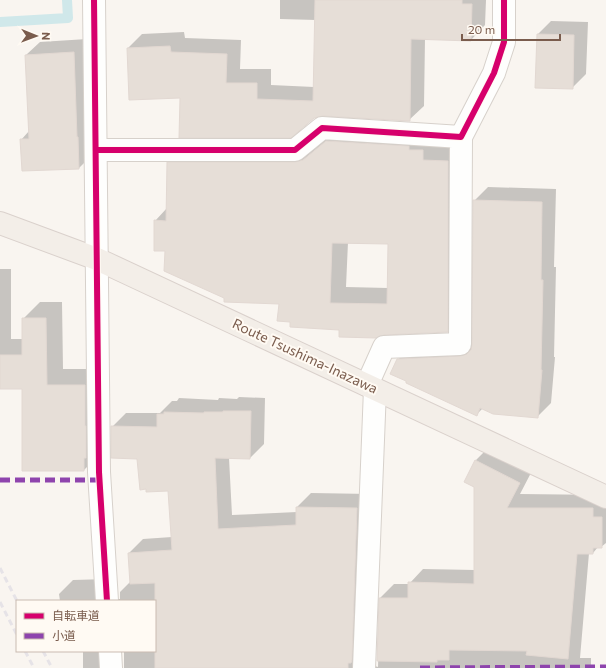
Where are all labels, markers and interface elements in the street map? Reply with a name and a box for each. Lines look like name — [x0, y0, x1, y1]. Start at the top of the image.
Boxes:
north arrow — [16, 16, 56, 56]
scale bar — [462, 16, 560, 42]
text: 20 m — [468, 22, 495, 36]
text: N — [40, 32, 53, 40]
street label: Route Tsushima-Inazawa — [230, 314, 380, 397]
legend — [16, 600, 156, 652]
text: 自転車道 — [52, 608, 100, 622]
text: 小道 — [52, 628, 76, 642]

